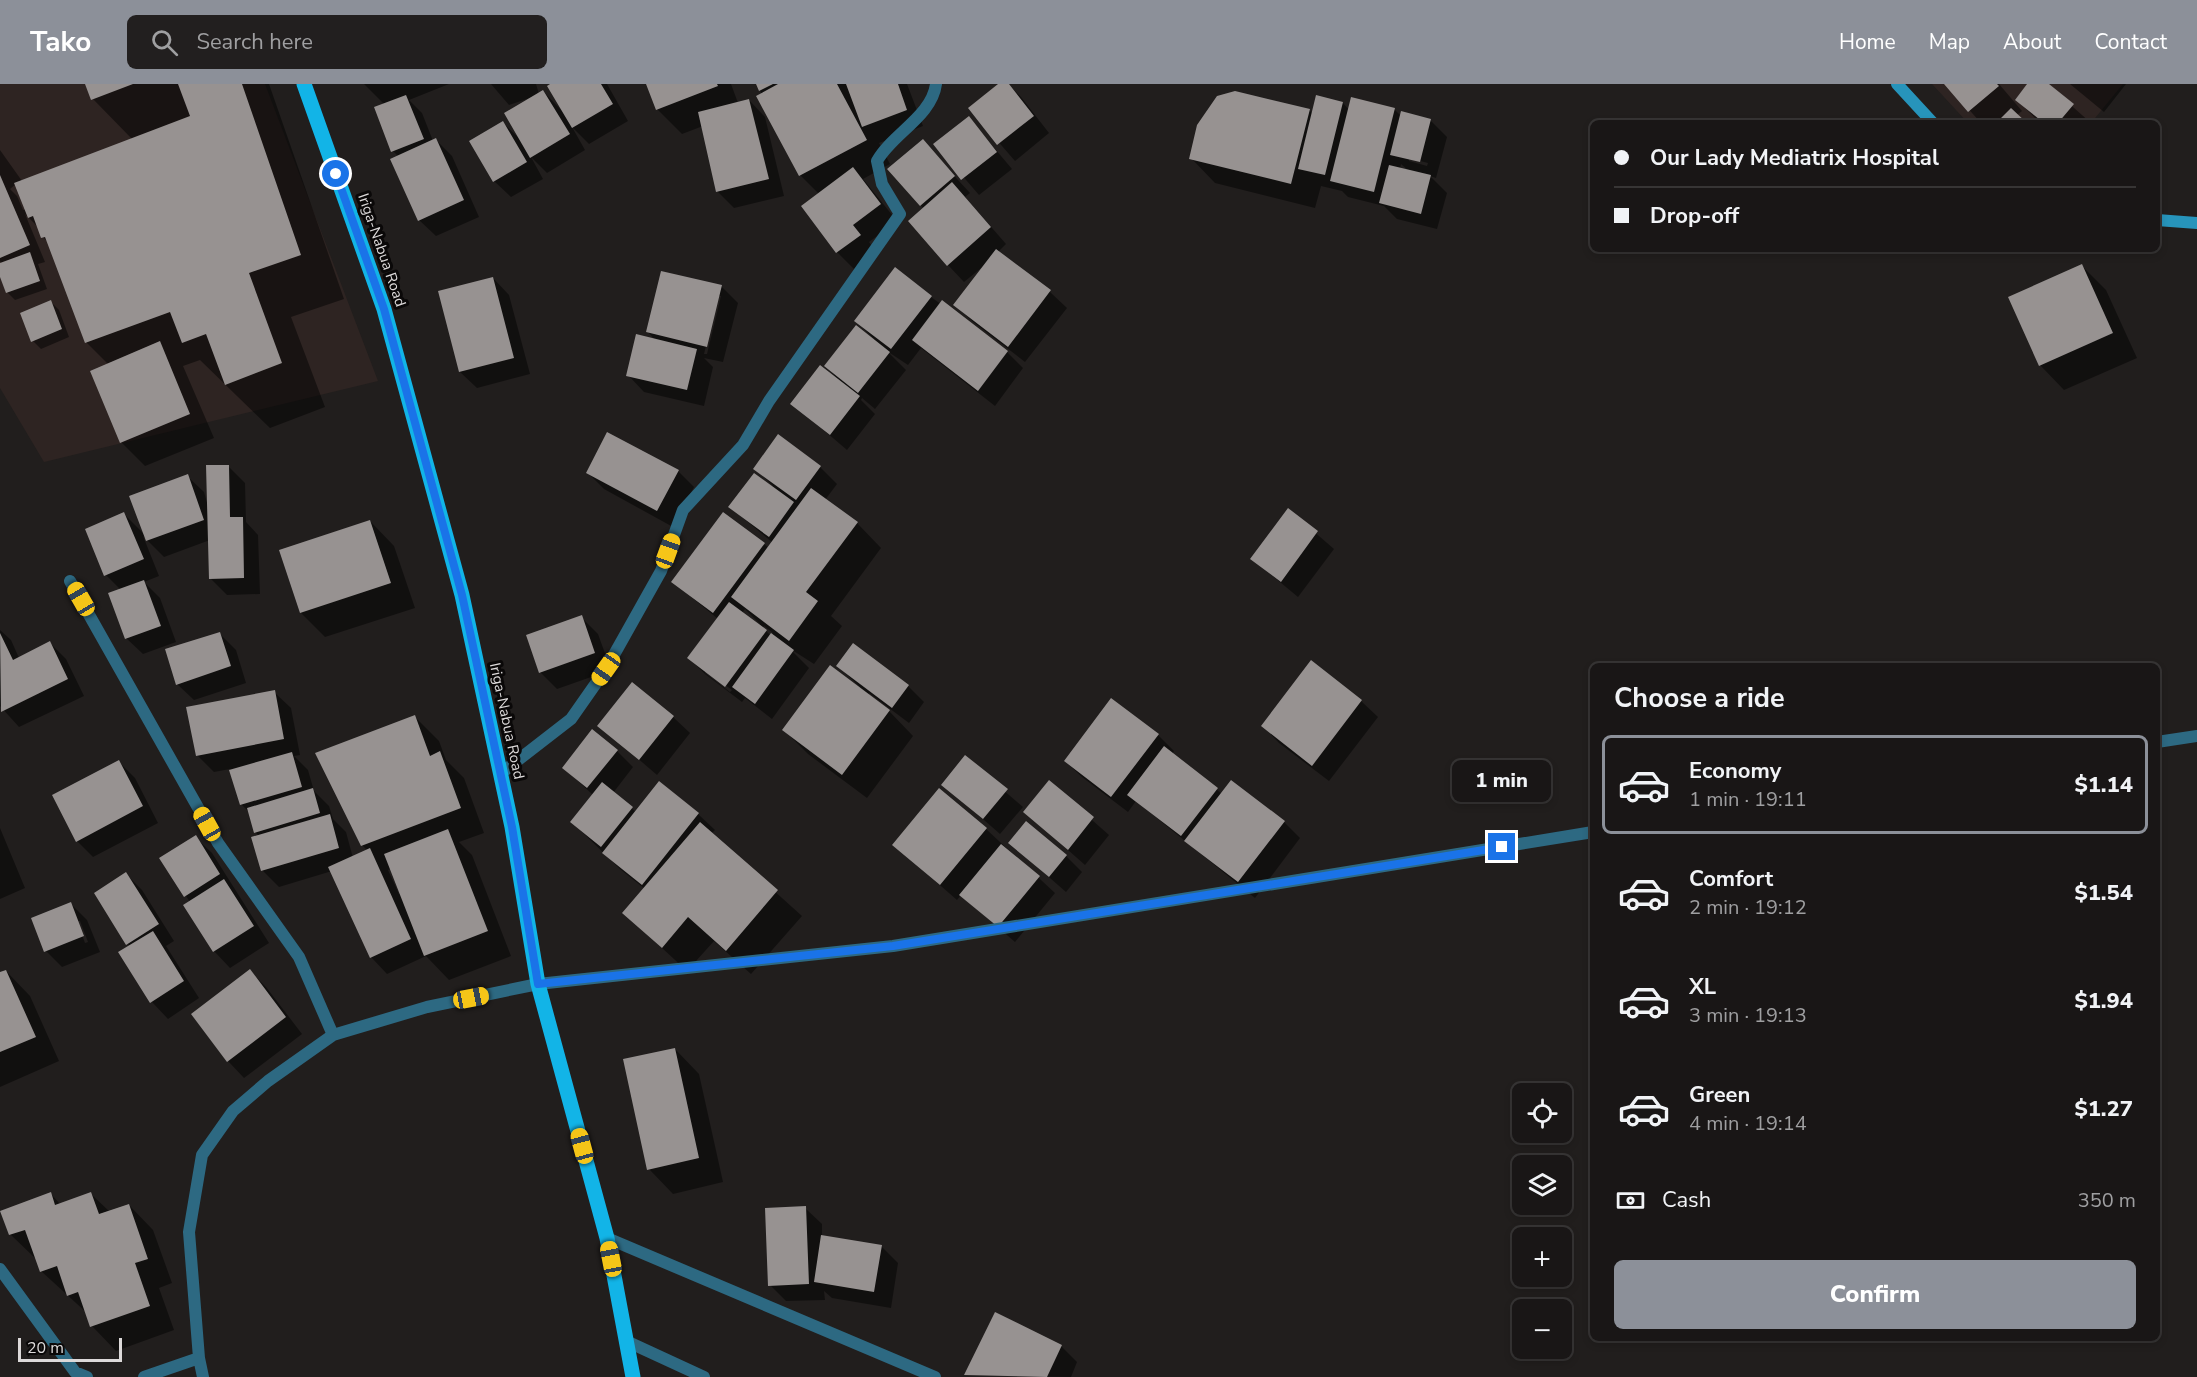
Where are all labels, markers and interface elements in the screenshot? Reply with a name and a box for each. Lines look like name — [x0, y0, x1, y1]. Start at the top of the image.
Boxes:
search box — [127, 15, 547, 69]
text: Tako — [30, 23, 91, 61]
icon: search — [148, 26, 181, 59]
text: Search here — [196, 27, 313, 57]
text: Home — [1839, 28, 1896, 56]
text: Map — [1929, 28, 1970, 56]
text: About — [2003, 28, 2061, 56]
text: Contact — [2094, 28, 2167, 56]
text: Our Lady Mediatrix Hospital — [1650, 143, 1939, 173]
route start — [322, 160, 349, 187]
street label: Iriga-Nabua Road — [353, 191, 411, 309]
text: Drop-off — [1650, 201, 1739, 231]
car — [653, 531, 683, 571]
car — [64, 579, 98, 619]
car — [588, 649, 624, 689]
street label: Iriga-Nabua Road — [485, 661, 529, 781]
text: Choose a ride — [1614, 680, 1785, 717]
text: Economy — [1689, 756, 1781, 786]
icon: car — [1617, 758, 1671, 812]
callout: 1 min — [1452, 760, 1552, 802]
text: 1 min — [1475, 767, 1528, 794]
text: $1.14 — [2074, 770, 2133, 800]
text: 1 min · 19:11 — [1689, 786, 1807, 813]
car — [190, 804, 224, 844]
route end — [1488, 833, 1515, 860]
text: Comfort — [1689, 864, 1773, 894]
icon: car — [1617, 866, 1671, 920]
text: $1.54 — [2074, 878, 2133, 908]
text: 2 min · 19:12 — [1689, 894, 1807, 921]
text: XL — [1689, 972, 1716, 1002]
icon: car — [1617, 974, 1671, 1028]
car — [452, 986, 490, 1010]
text: $1.94 — [2074, 986, 2133, 1016]
text: 3 min · 19:13 — [1689, 1002, 1807, 1029]
text: Green — [1689, 1080, 1750, 1110]
icon: car — [1617, 1082, 1671, 1136]
map controls — [1512, 1083, 1572, 1359]
button: locate — [1512, 1083, 1572, 1143]
text: $1.27 — [2074, 1094, 2133, 1124]
text: 4 min · 19:14 — [1689, 1110, 1807, 1137]
car — [569, 1126, 595, 1166]
button: layers — [1512, 1155, 1572, 1215]
icon: cash — [1614, 1184, 1647, 1217]
text: Cash — [1662, 1185, 1711, 1215]
text: 350 m — [2078, 1187, 2136, 1214]
button: + — [1512, 1227, 1572, 1287]
car — [599, 1240, 623, 1278]
button: Confirm — [1614, 1260, 2136, 1329]
button: − — [1512, 1299, 1572, 1359]
scale bar — [18, 1335, 122, 1362]
text: 20 m — [27, 1337, 64, 1359]

